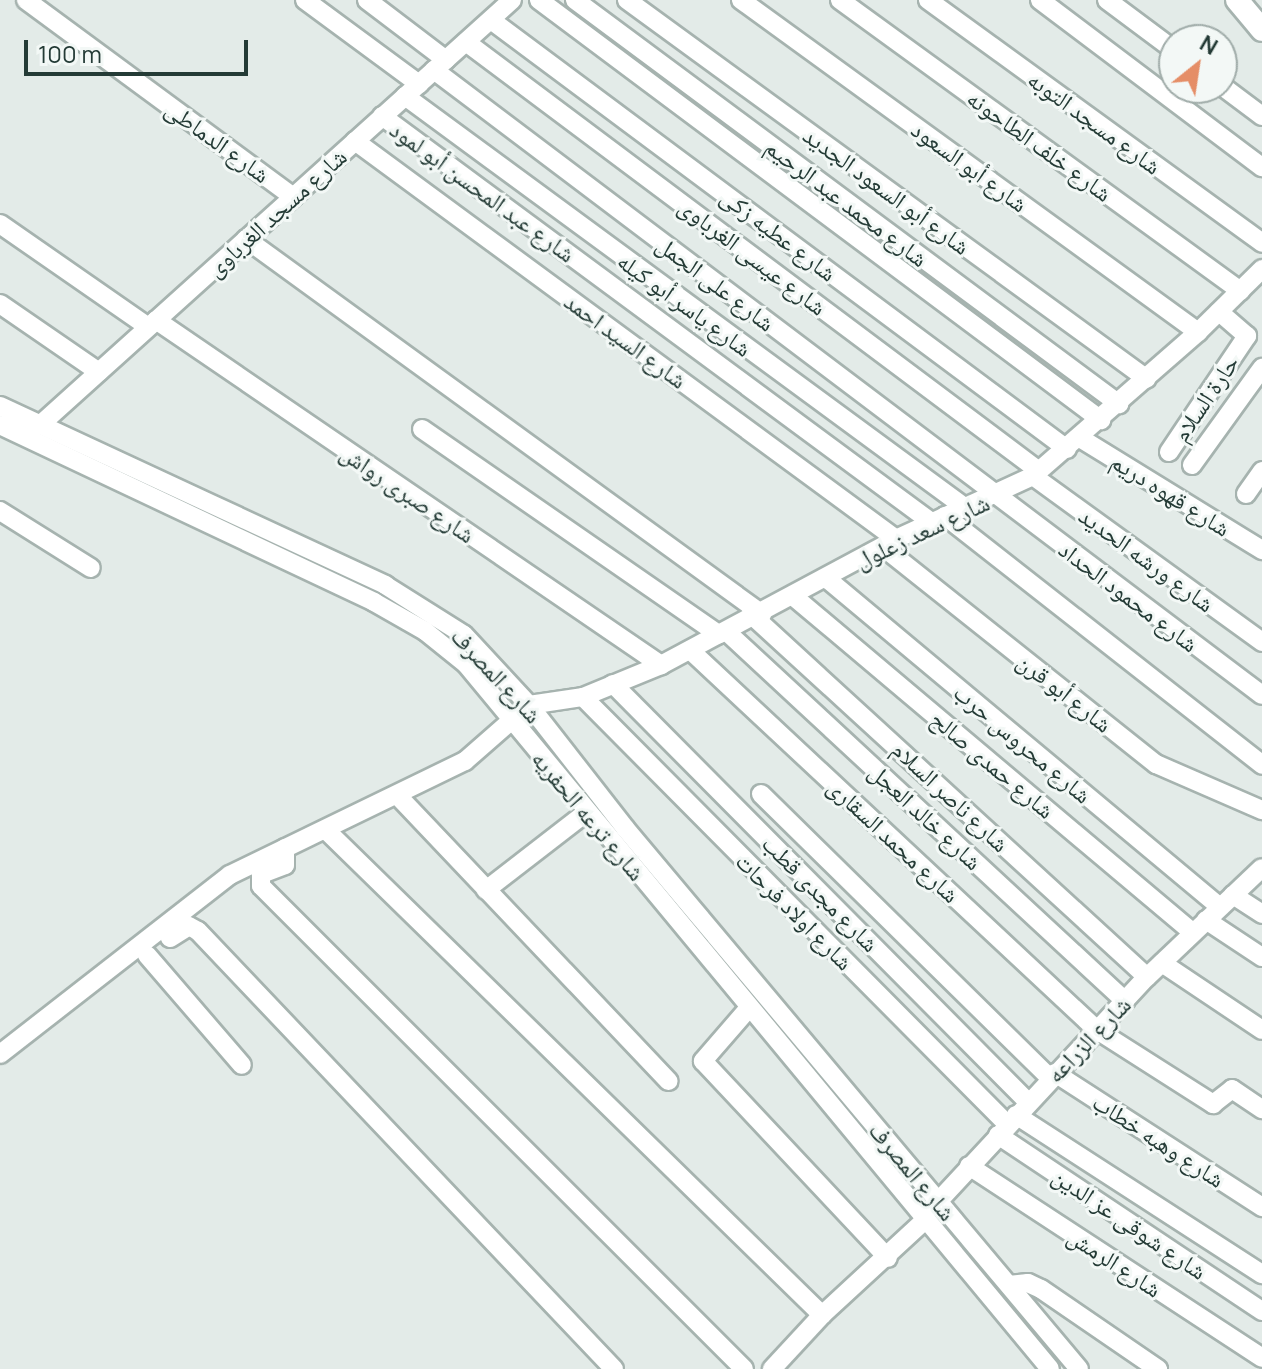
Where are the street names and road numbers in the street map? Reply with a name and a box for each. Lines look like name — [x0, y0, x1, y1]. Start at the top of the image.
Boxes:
street label: شارع مسجد التوبه — [1023, 64, 1167, 180]
street label: شارع خلف الطاحونه — [962, 83, 1118, 207]
street label: شارع الدماطى — [160, 94, 276, 188]
street label: شارع عبد المحسن أبو لمود — [385, 114, 581, 268]
street label: شارع أبو السعود — [906, 114, 1034, 218]
street label: شارع أبو السعود الجديد — [798, 120, 976, 260]
street label: شارع محمد عبد الرحيم — [760, 132, 934, 272]
street label: شارع مسجد الغرباوى — [200, 142, 352, 282]
street label: شارع عطيه زكى — [715, 181, 843, 287]
street label: شارع عيسى الغرباوى — [673, 191, 833, 321]
street label: شارع على الجمل — [651, 229, 781, 337]
street label: شارع ياسر أبو كيله — [612, 246, 758, 362]
street label: شارع السيد احمد — [559, 286, 693, 394]
street label: حارة السلام — [1166, 349, 1244, 447]
street label: شارع صبرى رواش — [335, 437, 481, 549]
street label: شارع قهوه دريم — [1106, 446, 1236, 542]
street label: شارع سعد زعلول — [850, 487, 994, 575]
street label: شارع ورشه الحديد — [1074, 500, 1220, 618]
street label: شارع محمود الحداد — [1054, 534, 1204, 658]
street label: شارع المصرف — [446, 621, 548, 729]
street label: شارع أبو قرن — [1012, 646, 1118, 738]
street label: شارع محروس حرب — [948, 677, 1098, 809]
street label: شارع حمدى صالح — [925, 704, 1061, 824]
street label: شارع ناصر السلام — [886, 734, 1016, 858]
street label: شارع ترعه الحفريه — [526, 744, 652, 886]
street label: شارع خالد العجل — [864, 756, 988, 876]
street label: شارع محمد السقارى — [822, 772, 966, 908]
street label: شارع مجدى قطب — [757, 829, 885, 957]
street label: شارع اولاد فرحات — [730, 846, 860, 976]
street label: شارع الزراعه — [1040, 990, 1136, 1088]
street label: شارع وهبه خطاب — [1088, 1087, 1230, 1193]
street label: شارع المصرف — [863, 1116, 963, 1226]
street label: شارع شوقى عز الدين — [1047, 1161, 1213, 1285]
street label: شارع الرمش — [1063, 1221, 1167, 1303]

